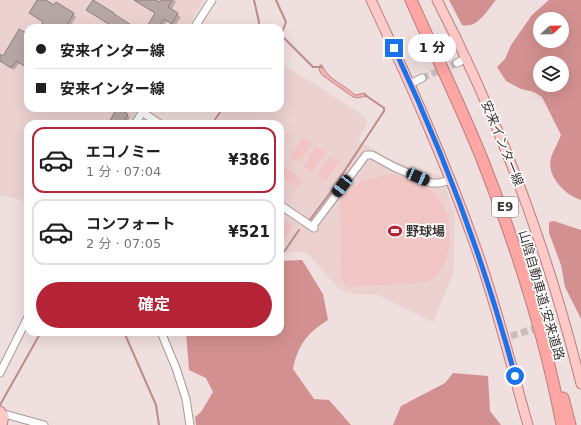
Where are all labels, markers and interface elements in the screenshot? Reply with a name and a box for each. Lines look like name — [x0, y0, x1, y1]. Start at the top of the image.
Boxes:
north arrow — [533, 12, 569, 48]
map controls — [533, 12, 569, 92]
callout: 1 分 — [408, 34, 456, 62]
route end — [385, 39, 403, 57]
text: 1 分 — [419, 40, 445, 55]
text: 安来インター線 — [60, 42, 165, 60]
button: layers — [533, 56, 569, 92]
text: 安来インター線 — [60, 80, 165, 98]
street label: 安来インター線 — [479, 98, 527, 188]
icon: car — [38, 142, 74, 178]
text: エコノミー — [86, 143, 161, 161]
text: ¥386 — [228, 151, 270, 169]
text: 1 分 · 07:04 — [86, 164, 161, 179]
car — [405, 167, 431, 187]
car — [330, 173, 354, 199]
road number: E9 — [492, 197, 518, 217]
icon: car — [38, 214, 74, 250]
text: コンフォート — [86, 215, 176, 233]
text: ¥521 — [228, 223, 270, 241]
sports icon: 野球場 — [387, 223, 403, 239]
place label: 野球場 — [406, 224, 445, 239]
street label: 山陰自動車道;安来道路 — [516, 228, 567, 362]
text: 2 分 · 07:05 — [86, 236, 161, 251]
button: 確定 — [36, 282, 272, 328]
route start — [506, 367, 524, 385]

